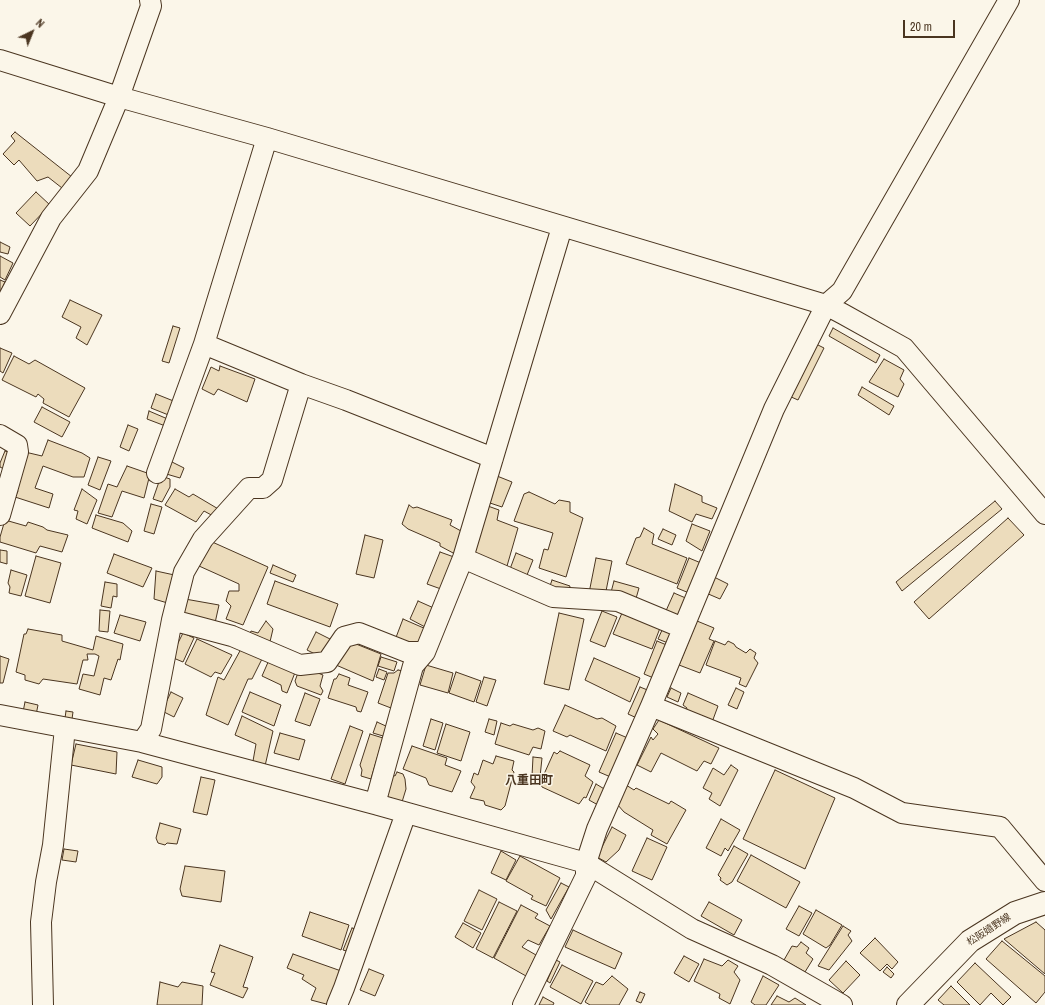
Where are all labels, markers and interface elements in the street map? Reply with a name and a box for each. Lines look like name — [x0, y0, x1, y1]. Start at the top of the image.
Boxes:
north arrow — [12, 12, 52, 52]
scale bar — [905, 12, 957, 38]
text: N — [33, 16, 47, 31]
text: 20 m — [910, 19, 932, 35]
district label: 八重田町 — [505, 774, 553, 788]
street label: 松阪嬉野線 — [965, 911, 1013, 949]

